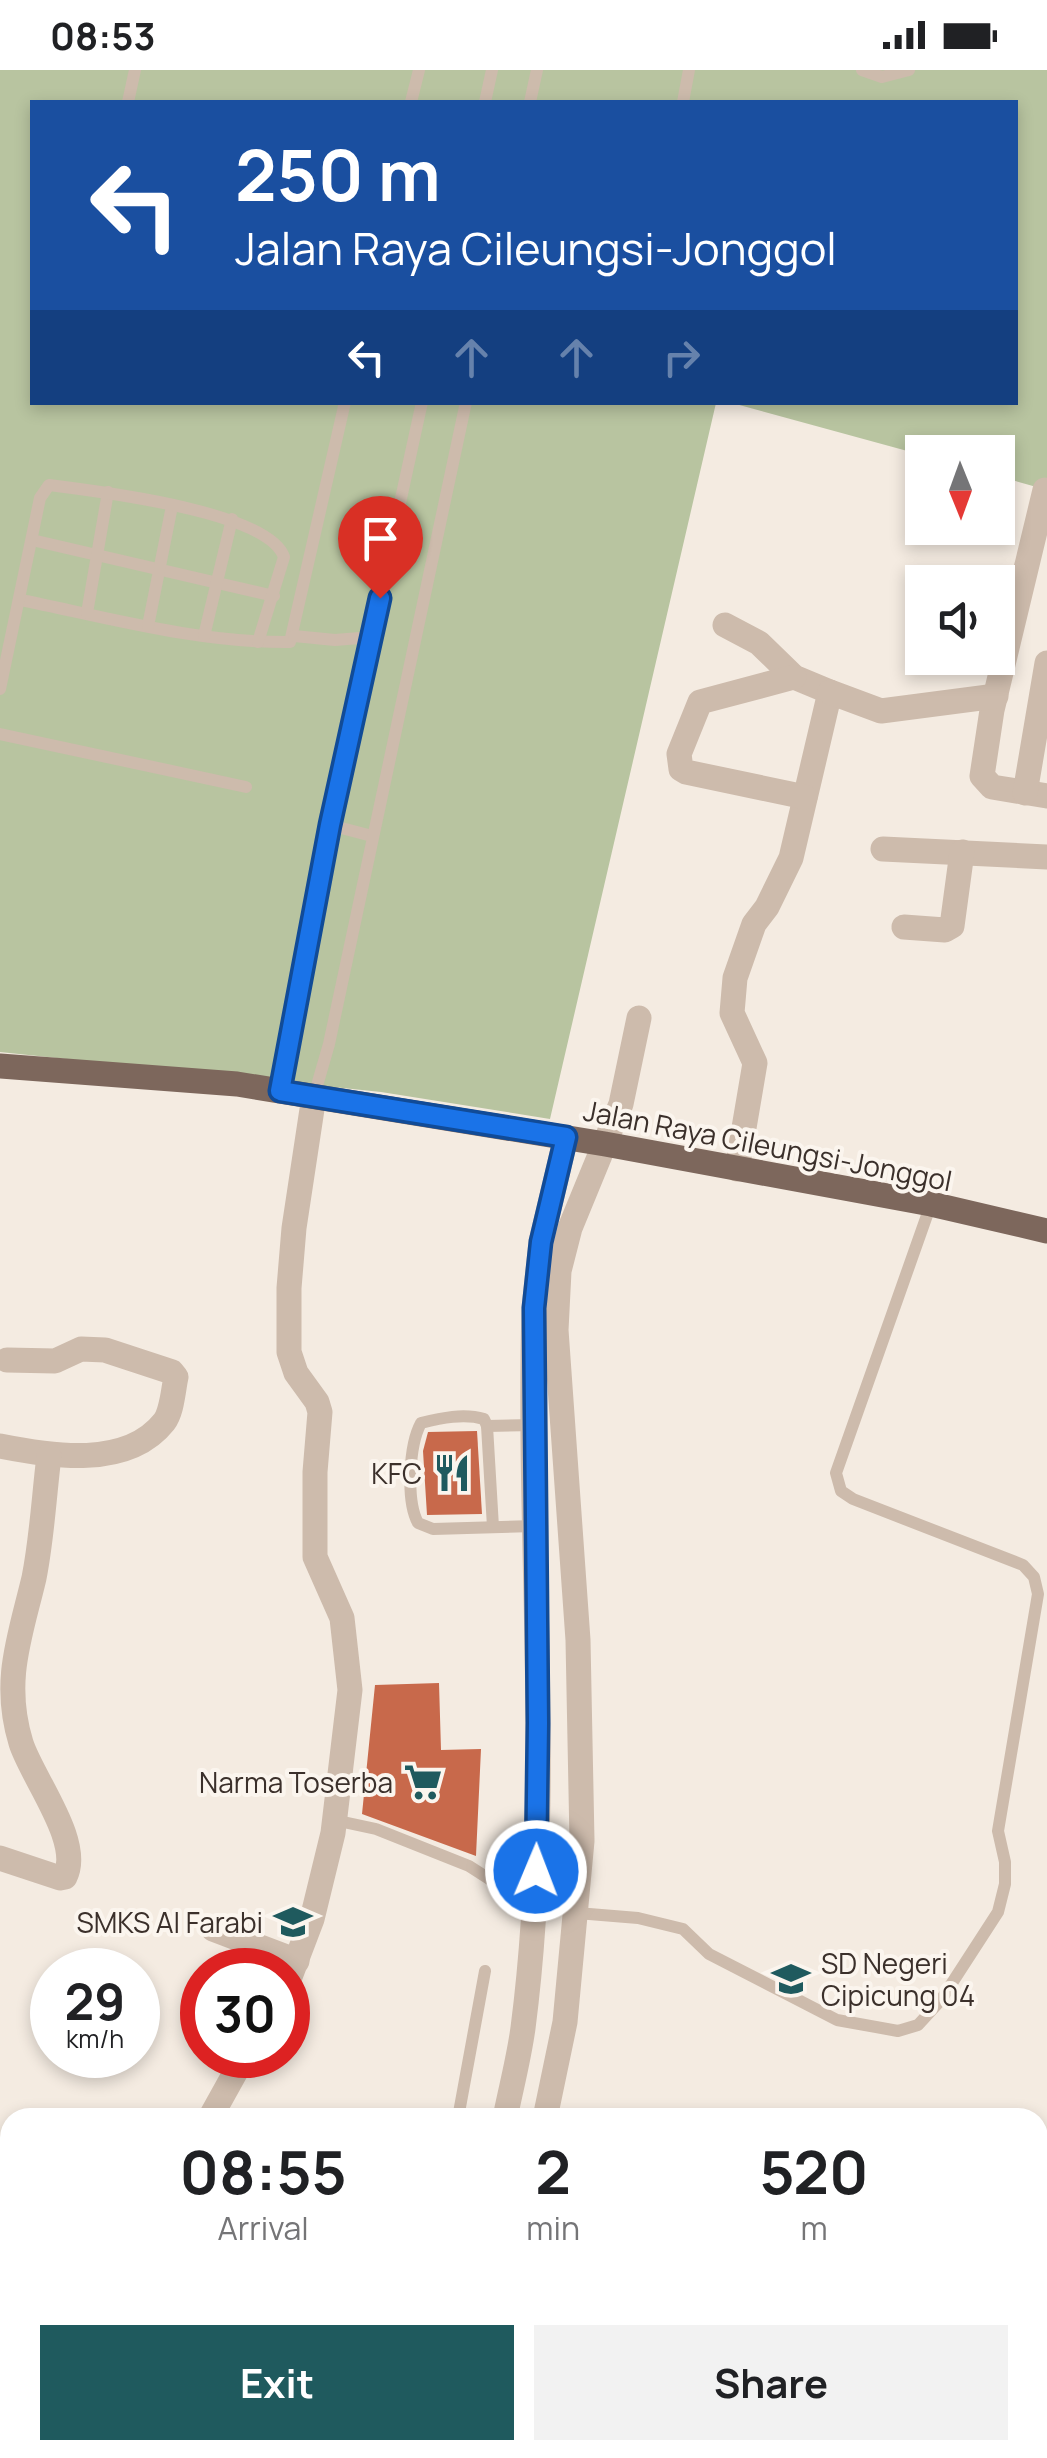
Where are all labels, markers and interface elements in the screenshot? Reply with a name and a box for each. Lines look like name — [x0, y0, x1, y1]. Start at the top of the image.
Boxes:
text: 08:53 — [50, 9, 156, 61]
text: 250 m — [235, 126, 441, 222]
icon: left — [70, 140, 200, 270]
text: Jalan Raya Cileungsi-Jonggol — [235, 217, 837, 279]
icon: left — [339, 330, 394, 385]
icon: ahead — [444, 330, 499, 385]
icon: ahead — [549, 330, 604, 385]
icon: right — [654, 330, 709, 385]
north arrow — [905, 435, 1015, 545]
map controls — [905, 435, 1015, 675]
pin — [338, 496, 423, 599]
icon: arrive — [353, 511, 408, 566]
button: sound — [905, 565, 1015, 675]
street label: Jalan Raya Cileungsi-Jonggol — [581, 1091, 955, 1199]
restaurant icon: KFC — [431, 1452, 473, 1494]
place label: KFC — [371, 1454, 422, 1492]
supermarket icon: Narma Toserba — [402, 1761, 444, 1803]
place label: Narma Toserba — [199, 1763, 393, 1801]
position arrow — [484, 1819, 588, 1923]
school or university icon: SMKS Al Farabi — [272, 1901, 314, 1943]
place label: SMKS Al Farabi — [76, 1903, 263, 1941]
place label: SD Negeri Cipicung 04 — [821, 1944, 975, 2014]
speed limit sign: 30 — [180, 1948, 310, 2078]
school or university icon: SD Negeri Cipicung 04 — [770, 1958, 812, 2000]
text: 29 — [65, 1967, 125, 2035]
text: km/h — [66, 2021, 124, 2056]
text: 08:55 — [180, 2130, 347, 2212]
text: 2 — [535, 2130, 571, 2212]
text: 520 — [760, 2130, 868, 2212]
text: Arrival — [217, 2206, 309, 2250]
text: min — [526, 2206, 580, 2250]
text: m — [800, 2206, 828, 2250]
button: Exit — [40, 2325, 514, 2440]
button: Share — [534, 2325, 1008, 2440]

